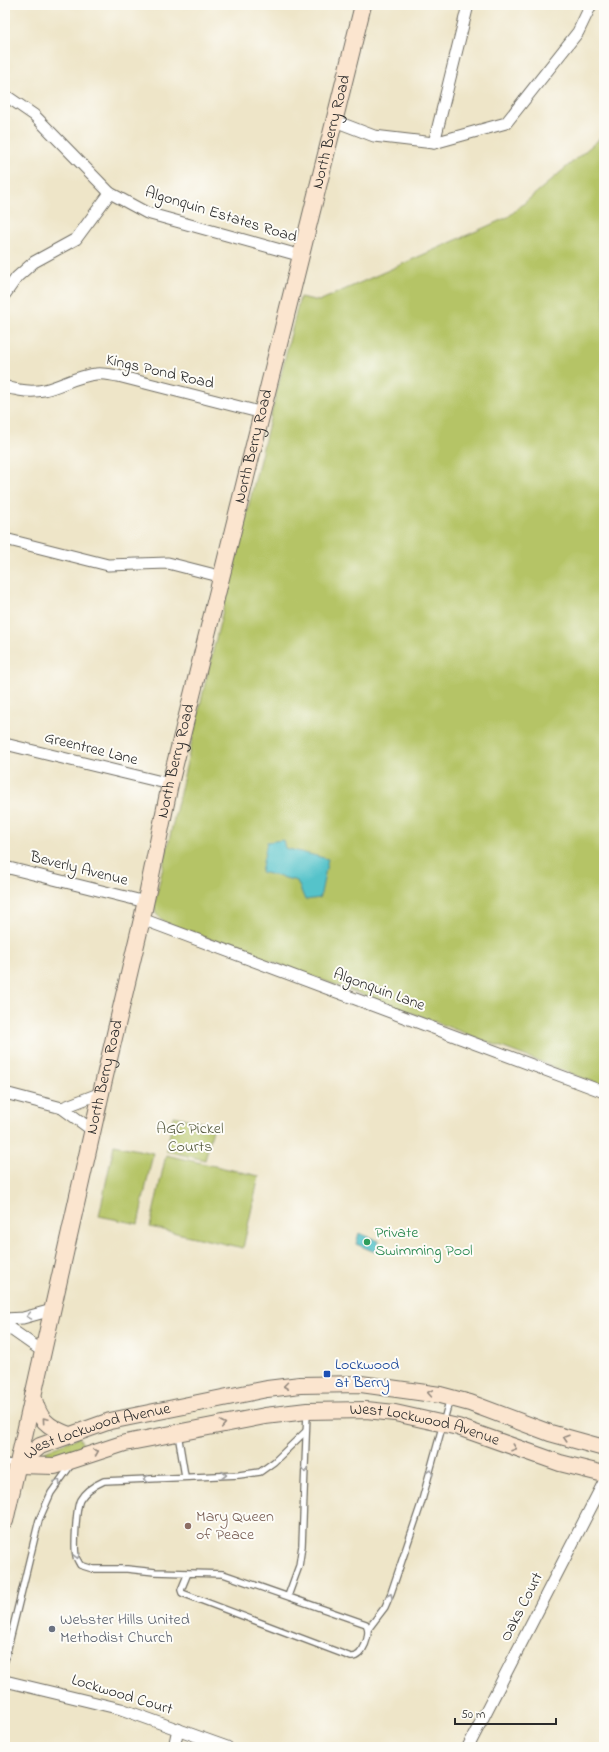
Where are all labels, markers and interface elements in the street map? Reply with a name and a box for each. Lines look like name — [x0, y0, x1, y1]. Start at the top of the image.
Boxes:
street label: North Berry Road — [306, 72, 357, 192]
street label: Algonquin Estates Road — [142, 180, 300, 250]
street label: Kings Pond Road — [104, 348, 216, 396]
street label: North Berry Road — [228, 387, 279, 506]
street label: North Berry Road — [151, 701, 201, 820]
street label: Greentree Lane — [42, 726, 141, 772]
street label: Beverly Avenue — [27, 845, 131, 893]
street label: Algonquin Lane — [330, 962, 429, 1018]
street label: North Berry Road — [80, 1017, 130, 1137]
park label: AGC Pickel Courts — [156, 1117, 224, 1159]
place label: Private Swimming Pool — [375, 1221, 473, 1263]
marker: Private Swimming Pool — [362, 1237, 372, 1247]
one-way arrow — [26, 1312, 32, 1320]
place label: Lockwood at Berry — [335, 1353, 399, 1395]
marker: Lockwood at Berry — [322, 1369, 332, 1379]
one-way arrow — [283, 1382, 290, 1391]
one-way arrow — [427, 1389, 433, 1398]
street label: West Lockwood Avenue — [19, 1397, 174, 1466]
street label: West Lockwood Avenue — [350, 1398, 504, 1453]
one-way arrow — [42, 1418, 49, 1425]
one-way arrow — [220, 1421, 226, 1429]
one-way arrow — [563, 1434, 570, 1443]
one-way arrow — [511, 1443, 518, 1451]
one-way arrow — [93, 1449, 100, 1457]
one-way arrow — [301, 1467, 309, 1473]
one-way arrow — [425, 1469, 434, 1476]
one-way arrow — [221, 1471, 227, 1479]
one-way arrow — [143, 1474, 149, 1483]
one-way arrow — [53, 1480, 60, 1487]
place label: Mary Queen of Peace — [196, 1505, 274, 1547]
marker: Mary Queen of Peace — [183, 1521, 193, 1531]
one-way arrow — [73, 1552, 81, 1559]
street label: Oaks Court — [494, 1568, 550, 1646]
one-way arrow — [385, 1592, 393, 1600]
place label: Webster Hills United Methodist Church — [60, 1608, 190, 1650]
marker: Webster Hills United Methodist Church — [47, 1624, 57, 1634]
street label: Lockwood Court — [68, 1668, 176, 1722]
scale bar — [455, 1700, 556, 1726]
text: 50 m — [461, 1706, 485, 1724]

